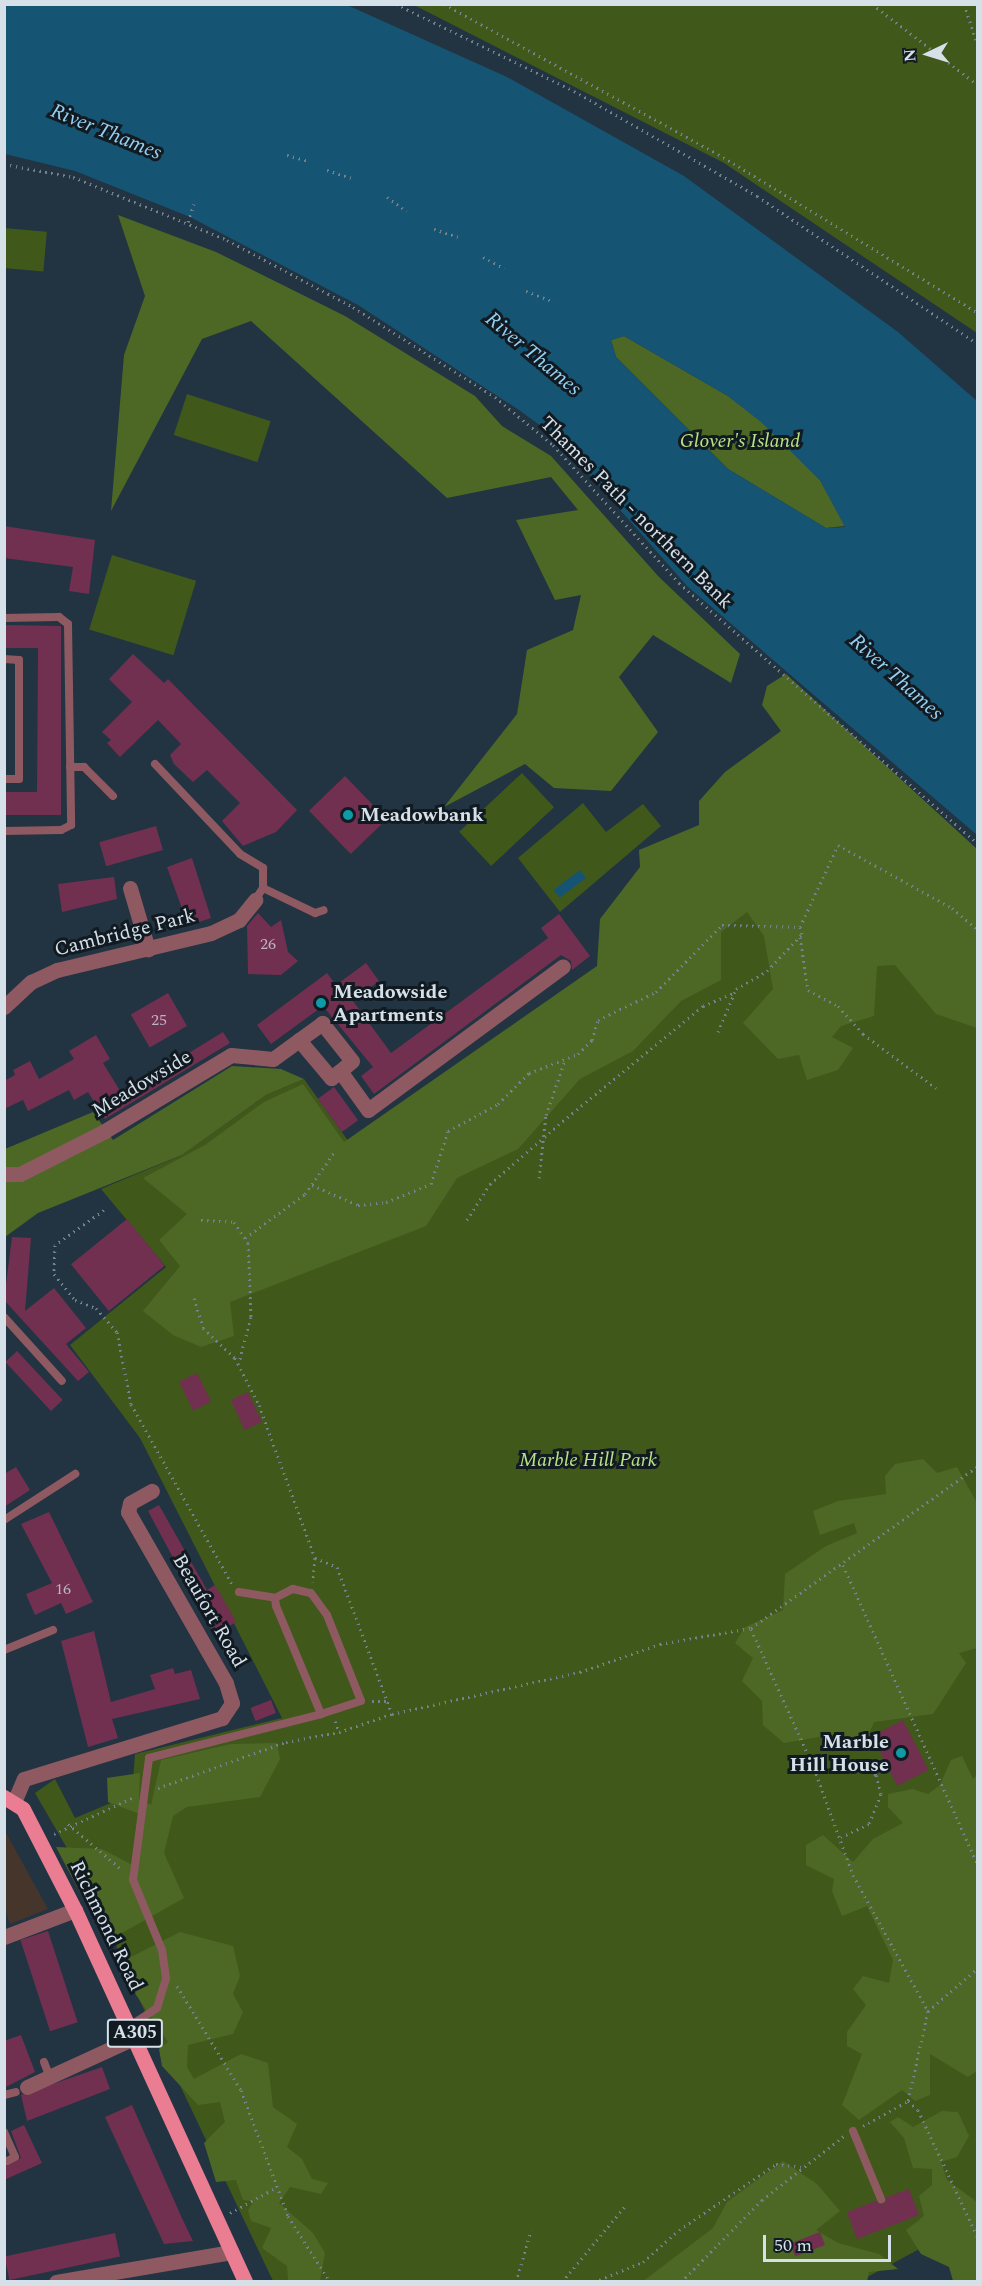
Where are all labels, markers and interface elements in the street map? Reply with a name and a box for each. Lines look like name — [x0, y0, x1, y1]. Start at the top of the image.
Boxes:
north arrow — [898, 24, 958, 84]
text: N — [898, 48, 922, 63]
water label: River Thames — [47, 98, 165, 166]
water label: River Thames — [480, 307, 586, 401]
street label: Thames Path - northern Bank — [535, 412, 737, 614]
park label: Glover's Island — [680, 429, 800, 453]
water label: River Thames — [844, 628, 948, 726]
place label: Meadowbank — [360, 803, 484, 827]
marker: Meadowbank — [341, 808, 355, 822]
street label: Cambridge Park — [52, 904, 198, 962]
house number: 26 — [260, 934, 276, 954]
place label: Meadowside Apartments — [333, 980, 447, 1027]
marker: Meadowside Apartments — [314, 996, 328, 1010]
house number: 25 — [151, 1010, 167, 1030]
street label: Meadowside — [88, 1045, 196, 1123]
park label: Marble Hill Park — [519, 1448, 657, 1472]
street label: Beaufort Road — [167, 1550, 251, 1672]
house number: 16 — [55, 1579, 71, 1599]
place label: Marble Hill House — [789, 1730, 889, 1777]
marker: Marble Hill House — [894, 1746, 908, 1760]
street label: Richmond Road — [64, 1857, 148, 1995]
road number: A305 — [106, 2018, 164, 2048]
scale bar — [766, 2223, 894, 2261]
text: 50 m — [774, 2232, 812, 2259]

